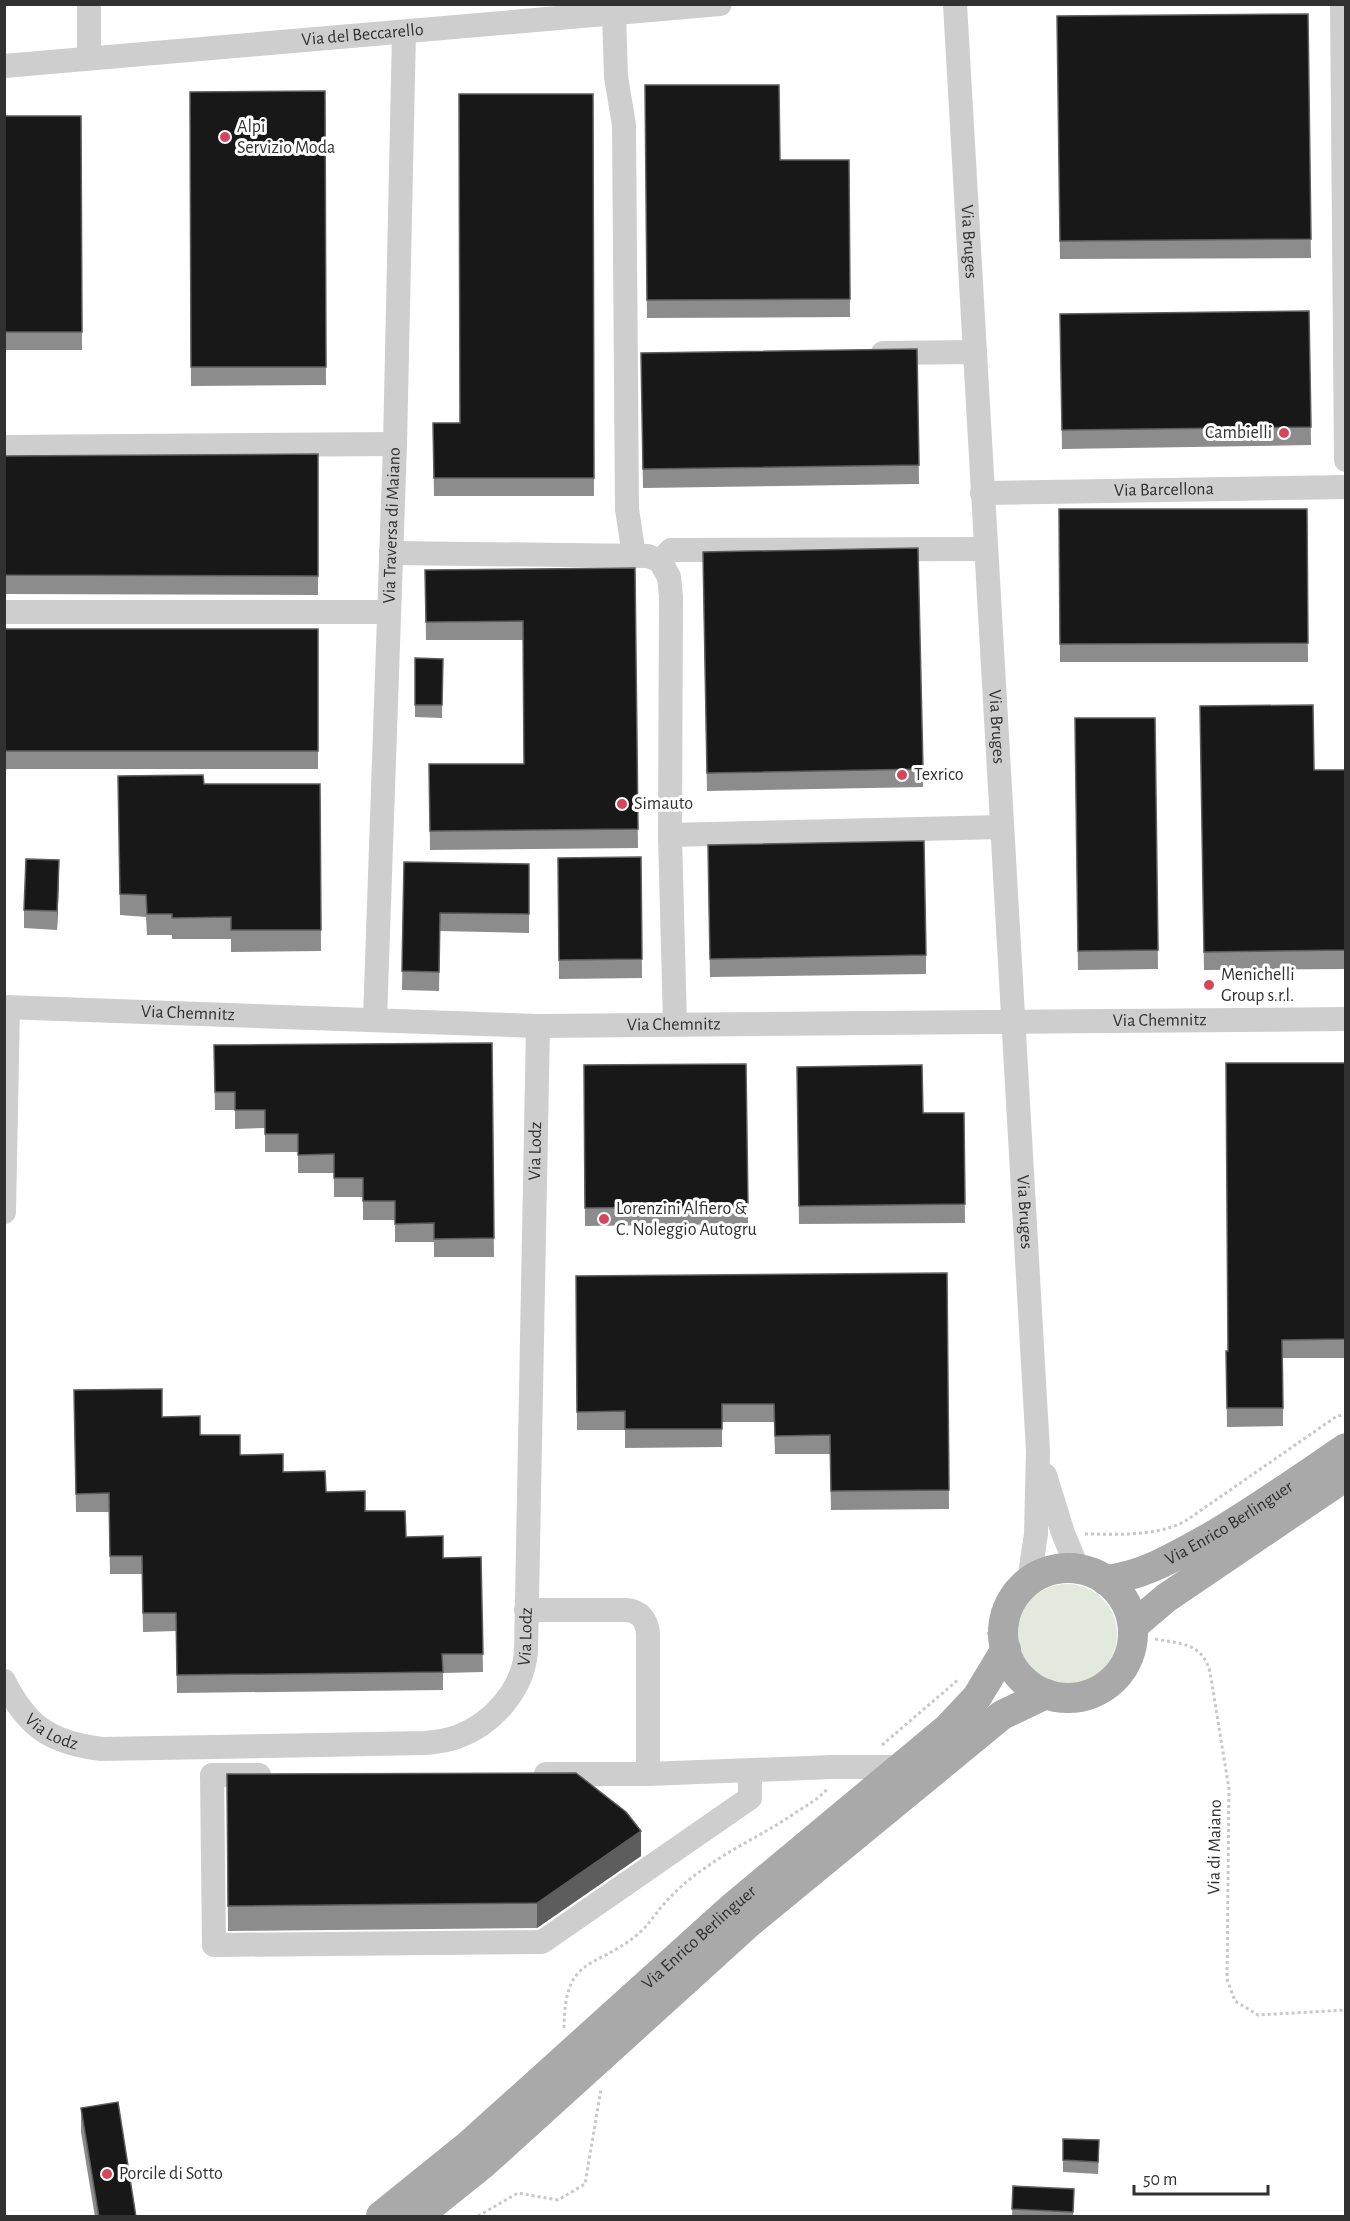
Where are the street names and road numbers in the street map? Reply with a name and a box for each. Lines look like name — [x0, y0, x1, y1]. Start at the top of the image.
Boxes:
street label: Via del Beccarello — [301, 21, 425, 49]
street label: Via Bruges — [958, 204, 980, 279]
street label: Via Traversa di Maiano — [380, 447, 404, 604]
street label: Via Barcellona — [1114, 480, 1214, 500]
street label: Via Bruges — [985, 689, 1008, 764]
street label: Via Chemnitz — [141, 1003, 235, 1024]
street label: Via Chemnitz — [1113, 1011, 1207, 1030]
street label: Via Chemnitz — [627, 1015, 721, 1034]
street label: Via Lodz — [526, 1121, 545, 1180]
street label: Via Bruges — [1013, 1175, 1035, 1250]
street label: Via Enrico Berlinguer — [1162, 1477, 1297, 1569]
street label: Via Lodz — [515, 1607, 536, 1668]
street label: Via Lodz — [21, 1710, 80, 1754]
street label: Via di Maiano — [1205, 1799, 1225, 1895]
street label: Via Enrico Berlinguer — [639, 1882, 760, 1993]

